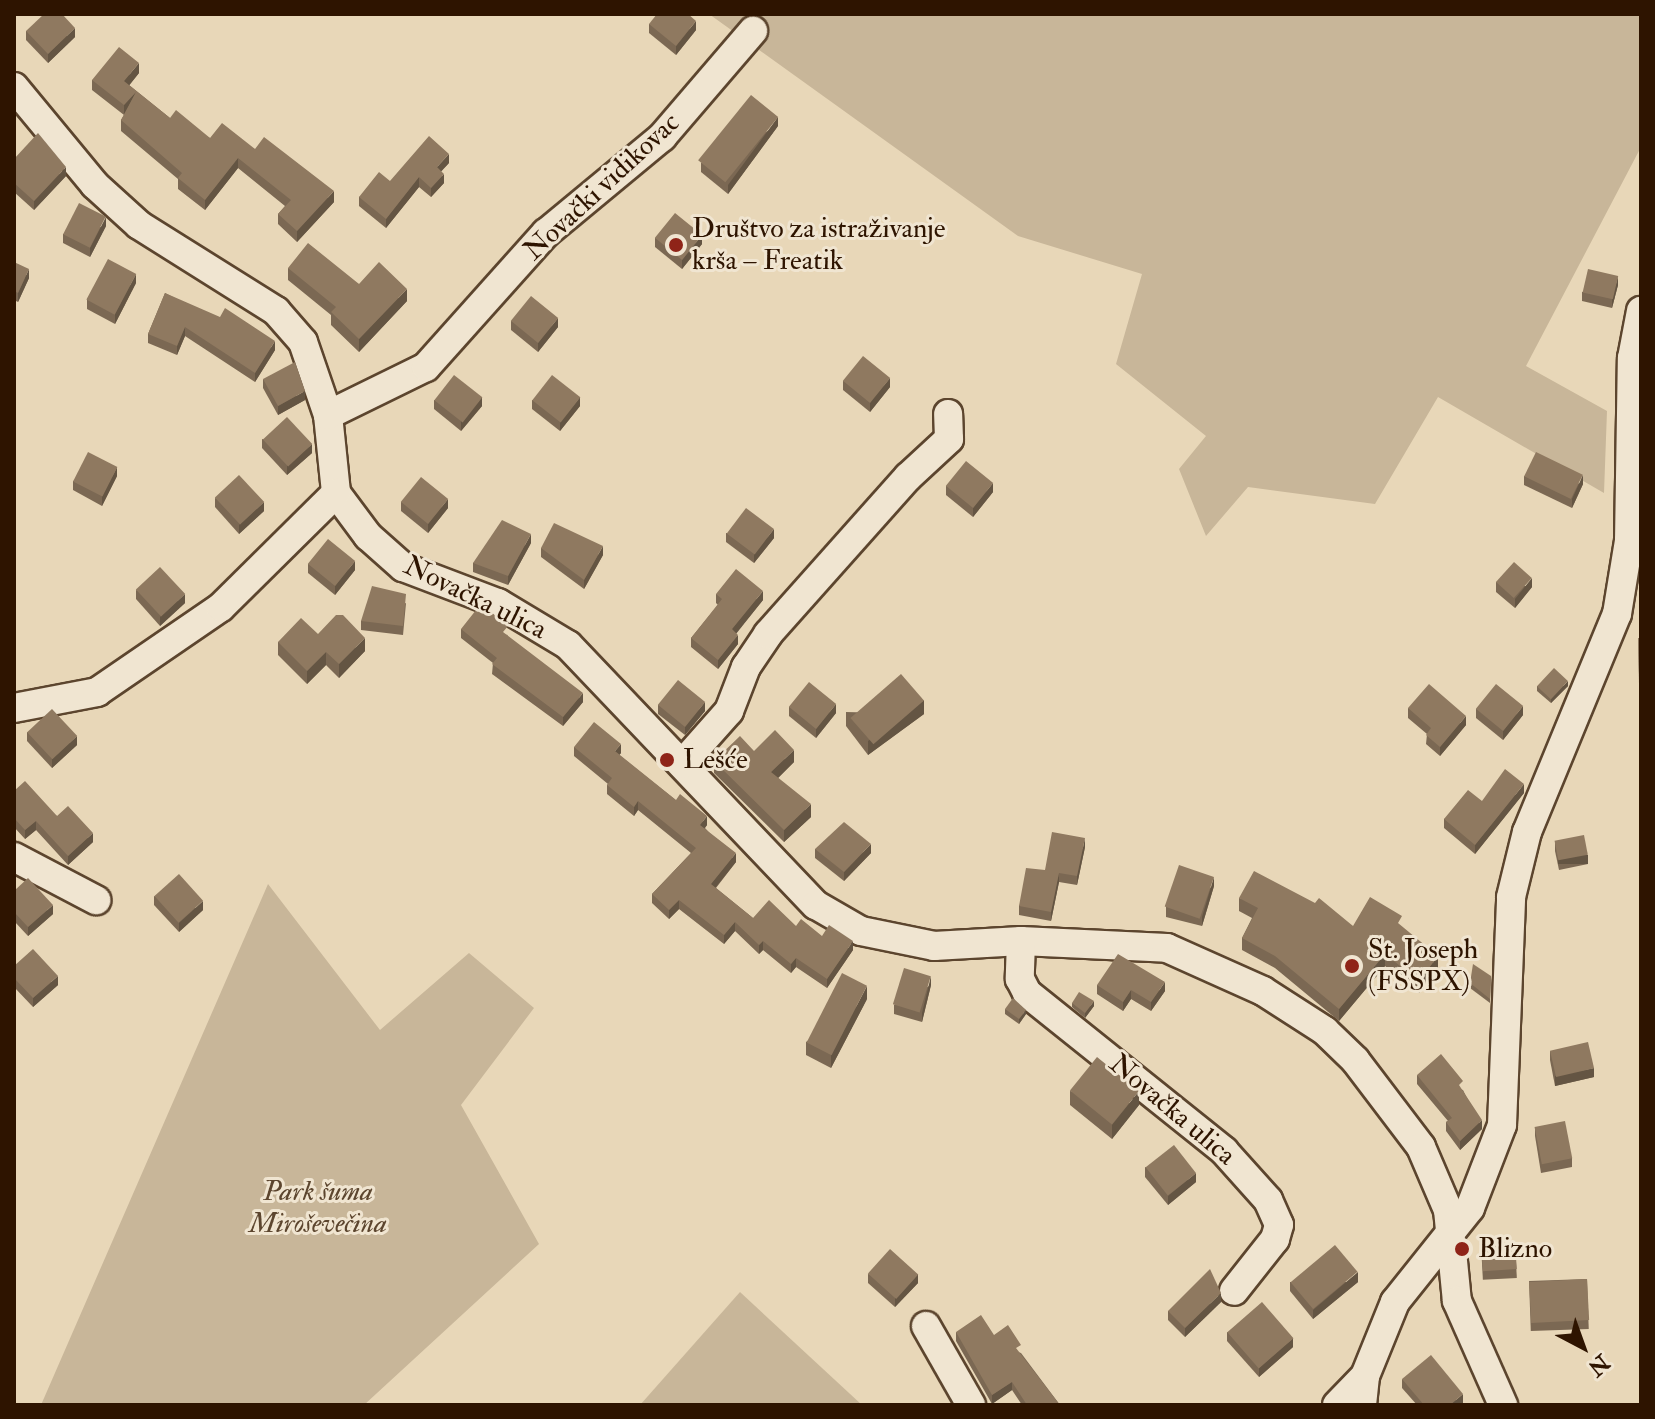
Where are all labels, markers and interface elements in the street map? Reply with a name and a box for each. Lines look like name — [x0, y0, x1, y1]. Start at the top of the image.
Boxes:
street label: Novački vidikovac — [517, 106, 687, 268]
place label: Društvo za istraživanje krša – Freatik — [692, 212, 946, 278]
marker: Društvo za istraživanje krša – Freatik — [667, 236, 685, 254]
street label: Novačka ulica — [398, 549, 552, 647]
place label: Lešće — [683, 743, 748, 777]
marker: Lešće — [658, 751, 676, 769]
place label: St. Joseph (FSSPX) — [1368, 933, 1478, 999]
marker: St. Joseph (FSSPX) — [1343, 957, 1361, 975]
street label: Novačka ulica — [1102, 1047, 1242, 1173]
park label: Park šuma Miroševečina — [249, 1175, 387, 1241]
place label: Blizno — [1478, 1232, 1552, 1266]
marker: Blizno — [1453, 1240, 1471, 1258]
north arrow — [1543, 1307, 1623, 1387]
text: N — [1582, 1348, 1615, 1382]

